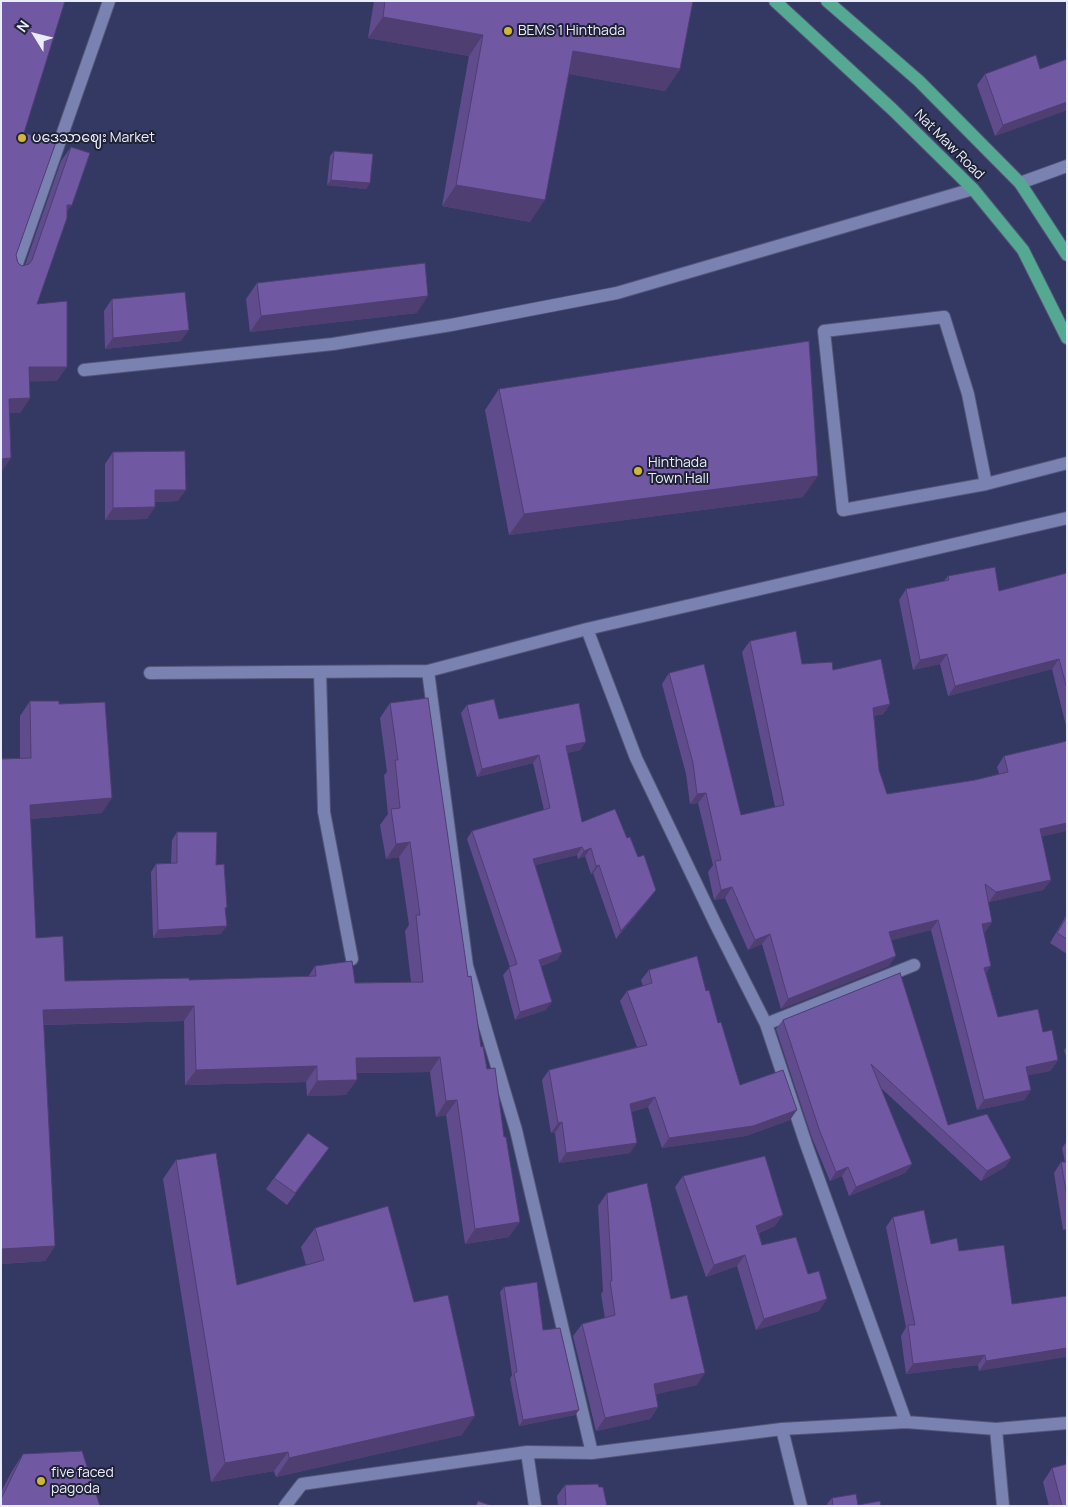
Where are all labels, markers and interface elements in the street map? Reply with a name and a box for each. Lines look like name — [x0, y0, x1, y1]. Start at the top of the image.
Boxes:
north arrow — [10, 10, 60, 60]
text: N — [12, 16, 33, 36]
place label: BEMS 1 Hinthada — [518, 23, 625, 39]
marker: BEMS 1 Hinthada — [502, 25, 514, 37]
street label: Nat Maw Road — [911, 107, 987, 183]
place label: ပဒေသာဈေး Market — [32, 130, 155, 146]
marker: ပဒေသာဈေး Market — [16, 132, 28, 144]
place label: Hinthada Town Hall — [648, 455, 709, 488]
marker: Hinthada Town Hall — [632, 465, 644, 477]
place label: five faced pagoda — [51, 1465, 114, 1498]
marker: five faced pagoda — [35, 1475, 47, 1487]

